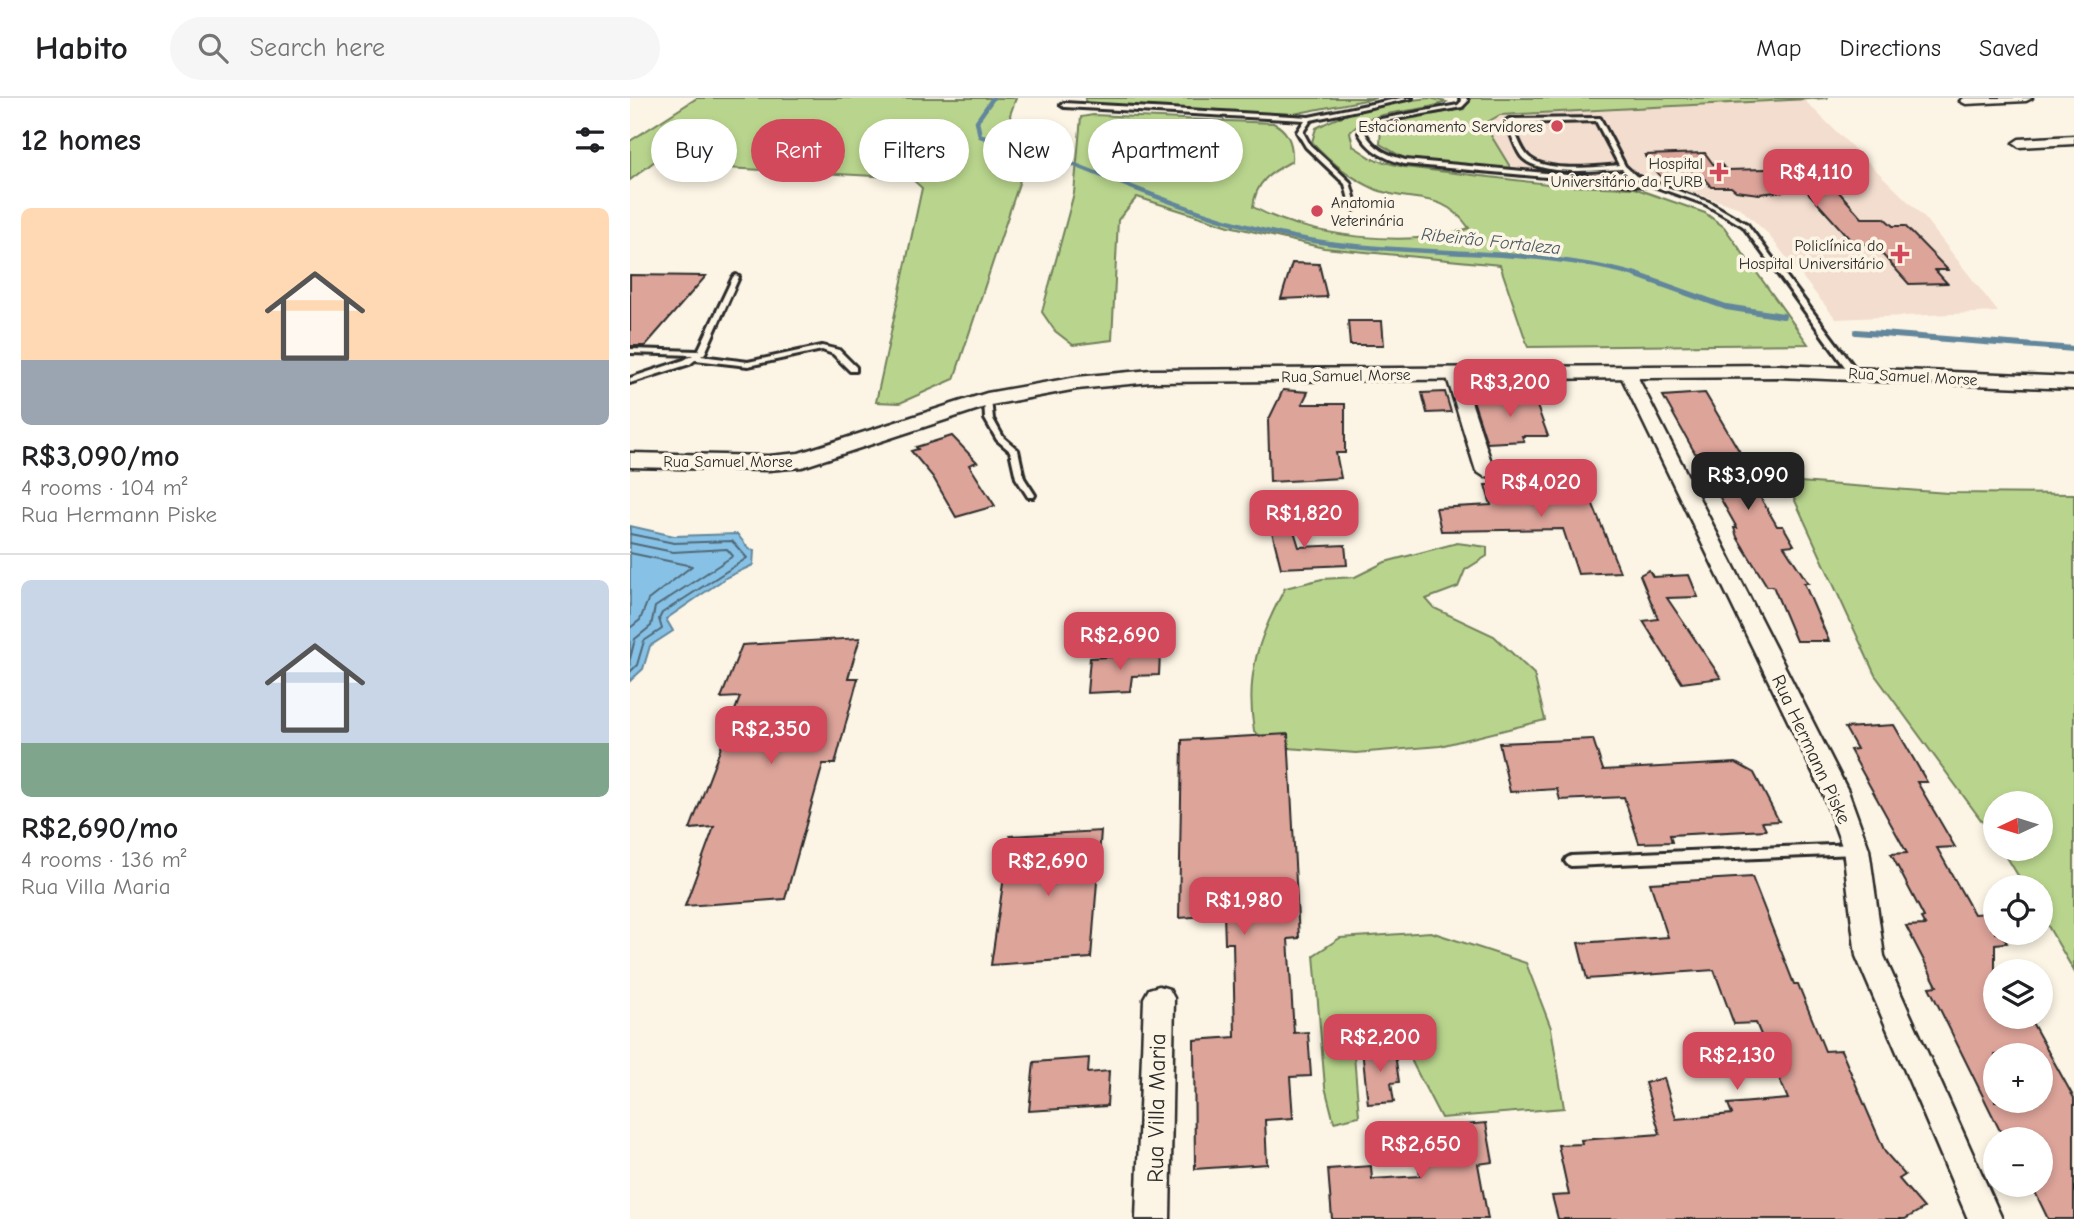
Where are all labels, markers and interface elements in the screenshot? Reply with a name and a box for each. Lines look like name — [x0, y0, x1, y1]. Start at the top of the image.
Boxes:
search box — [170, 17, 660, 80]
text: Habito — [35, 29, 128, 67]
icon: search — [194, 29, 232, 67]
text: Search here — [250, 33, 385, 63]
text: Map — [1756, 34, 1802, 62]
text: Directions — [1840, 34, 1941, 62]
text: Saved — [1979, 34, 2039, 62]
place label: Estacionamento Servidores — [1358, 118, 1543, 136]
marker: Estacionamento Servidores — [1549, 118, 1565, 134]
chip: Buy — [651, 119, 737, 182]
chip: Rent — [751, 119, 845, 182]
chip: Filters — [859, 119, 969, 182]
chip: New — [983, 119, 1074, 182]
chip: Apartment — [1088, 119, 1243, 182]
icon: filters — [571, 121, 609, 159]
text: 12 homes — [21, 123, 141, 158]
pin: R$4,110 — [1751, 150, 1881, 209]
place label: Hospital Universitário da FURB — [1550, 155, 1703, 191]
text: R$4,110 — [1779, 158, 1853, 185]
marker: Hospital Universitário da FURB — [1709, 162, 1729, 182]
place label: Anatomia Veterinária — [1331, 194, 1404, 230]
marker: Anatomia Veterinária — [1309, 203, 1325, 219]
water label: Ribeirão Fortaleza — [1420, 224, 1562, 259]
place label: Policlínica do Hospital Universitário — [1739, 237, 1884, 273]
marker: Policlínica do Hospital Universitário — [1890, 244, 1910, 264]
icon: home — [252, 253, 378, 379]
pin: R$3,200 — [1445, 360, 1575, 419]
street label: Rua Samuel Morse — [1848, 365, 1978, 389]
street label: Rua Samuel Morse — [1281, 366, 1411, 386]
text: R$3,200 — [1470, 368, 1550, 395]
text: R$3,090/mo — [21, 439, 180, 474]
pin: R$3,090 — [1683, 452, 1813, 512]
street label: Rua Samuel Morse — [663, 453, 793, 471]
pin: R$4,020 — [1476, 460, 1606, 519]
text: R$3,090 — [1707, 461, 1789, 488]
text: R$4,020 — [1501, 468, 1581, 495]
text: 4 rooms · 104 m² — [21, 474, 188, 501]
pin: R$1,820 — [1239, 490, 1369, 550]
text: R$1,820 — [1265, 499, 1343, 526]
text: Rua Hermann Piske — [21, 501, 217, 528]
pin: R$2,690 — [1055, 612, 1185, 672]
text: R$2,690 — [1080, 621, 1160, 648]
icon: home — [252, 625, 378, 751]
street label: Rua Hermann Piske — [1767, 671, 1855, 828]
pin: R$2,350 — [706, 706, 836, 766]
text: R$2,350 — [731, 715, 811, 742]
north arrow — [1983, 791, 2053, 861]
map controls — [1983, 791, 2053, 1197]
text: R$2,690/mo — [21, 811, 178, 846]
pin: R$2,690 — [983, 838, 1113, 898]
text: 4 rooms · 136 m² — [21, 846, 187, 873]
text: R$2,690 — [1008, 847, 1088, 874]
text: Rua Villa Maria — [21, 873, 171, 900]
button: locate — [1983, 875, 2053, 945]
pin: R$1,980 — [1179, 878, 1309, 937]
text: R$1,980 — [1205, 886, 1283, 913]
button: layers — [1983, 959, 2053, 1029]
pin: R$2,200 — [1315, 1014, 1445, 1074]
text: R$2,200 — [1340, 1023, 1420, 1050]
pin: R$2,130 — [1672, 1032, 1802, 1092]
street label: Rua Villa Maria — [1142, 1033, 1171, 1183]
text: R$2,130 — [1699, 1041, 1775, 1068]
button: + — [1983, 1043, 2053, 1113]
pin: R$2,650 — [1356, 1122, 1486, 1181]
button: − — [1983, 1127, 2053, 1197]
text: R$2,650 — [1381, 1130, 1461, 1157]

